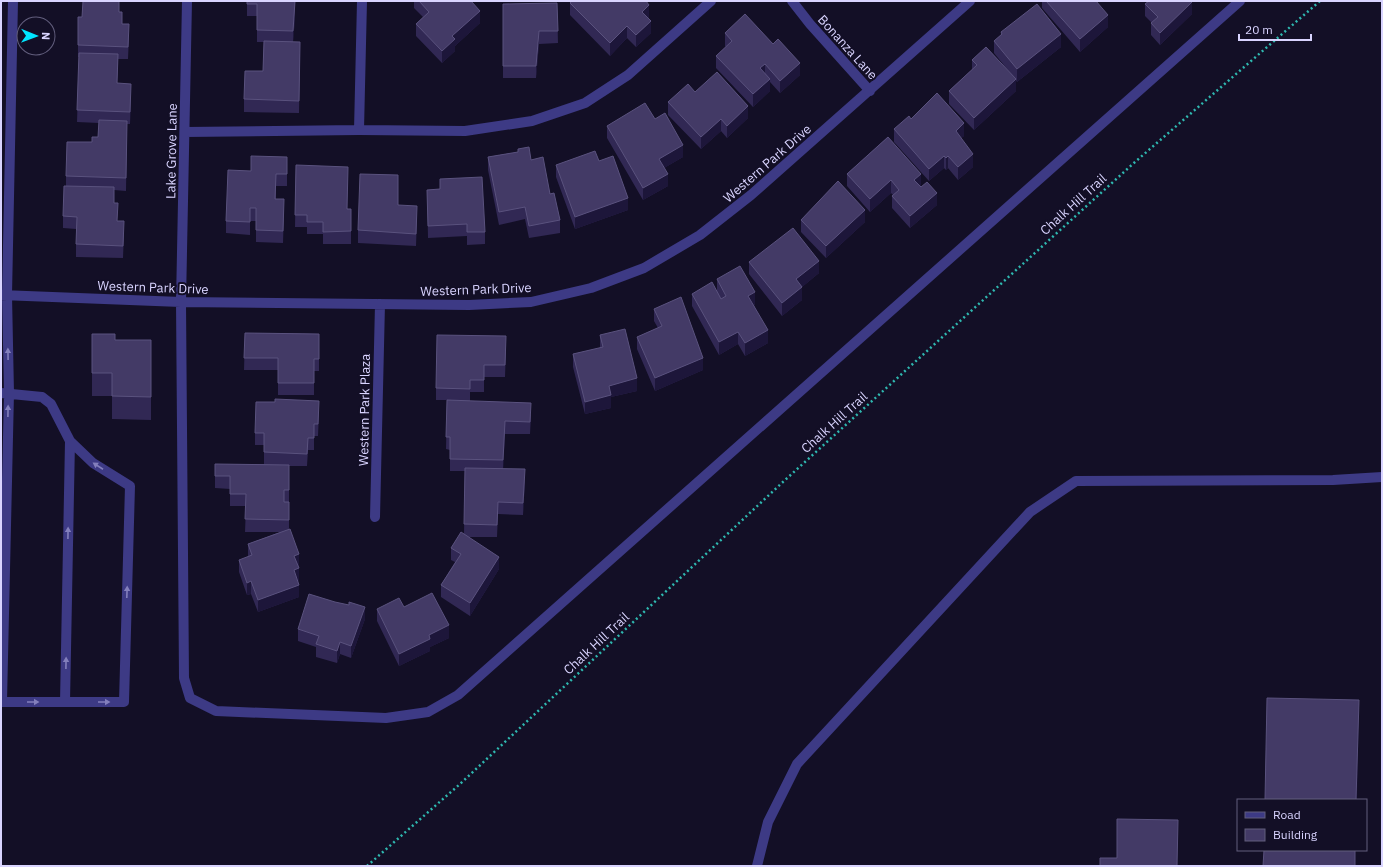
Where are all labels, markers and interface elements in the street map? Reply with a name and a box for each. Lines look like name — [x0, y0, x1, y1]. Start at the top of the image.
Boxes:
street label: Bonanza Lane — [814, 11, 881, 83]
north arrow — [16, 16, 56, 56]
scale bar — [1239, 16, 1311, 42]
text: 20 m — [1245, 22, 1273, 37]
text: N — [39, 32, 53, 40]
street label: Lake Grove Lane — [162, 103, 181, 199]
street label: Western Park Drive — [720, 120, 815, 206]
street label: Chalk Hill Trail — [1037, 170, 1110, 239]
street label: Western Park Drive — [97, 277, 209, 298]
street label: Western Park Drive — [420, 279, 532, 300]
one-way arrow — [5, 347, 11, 360]
street label: Western Park Plaza — [355, 354, 374, 466]
street label: Chalk Hill Trail — [798, 388, 871, 457]
one-way arrow — [5, 405, 12, 417]
one-way arrow — [93, 462, 103, 470]
one-way arrow — [65, 526, 71, 539]
one-way arrow — [124, 585, 130, 598]
street label: Chalk Hill Trail — [560, 608, 633, 678]
one-way arrow — [63, 656, 69, 669]
one-way arrow — [27, 699, 40, 705]
one-way arrow — [98, 699, 111, 705]
legend — [1237, 799, 1367, 851]
text: Road — [1273, 807, 1301, 822]
text: Building — [1273, 827, 1318, 842]

